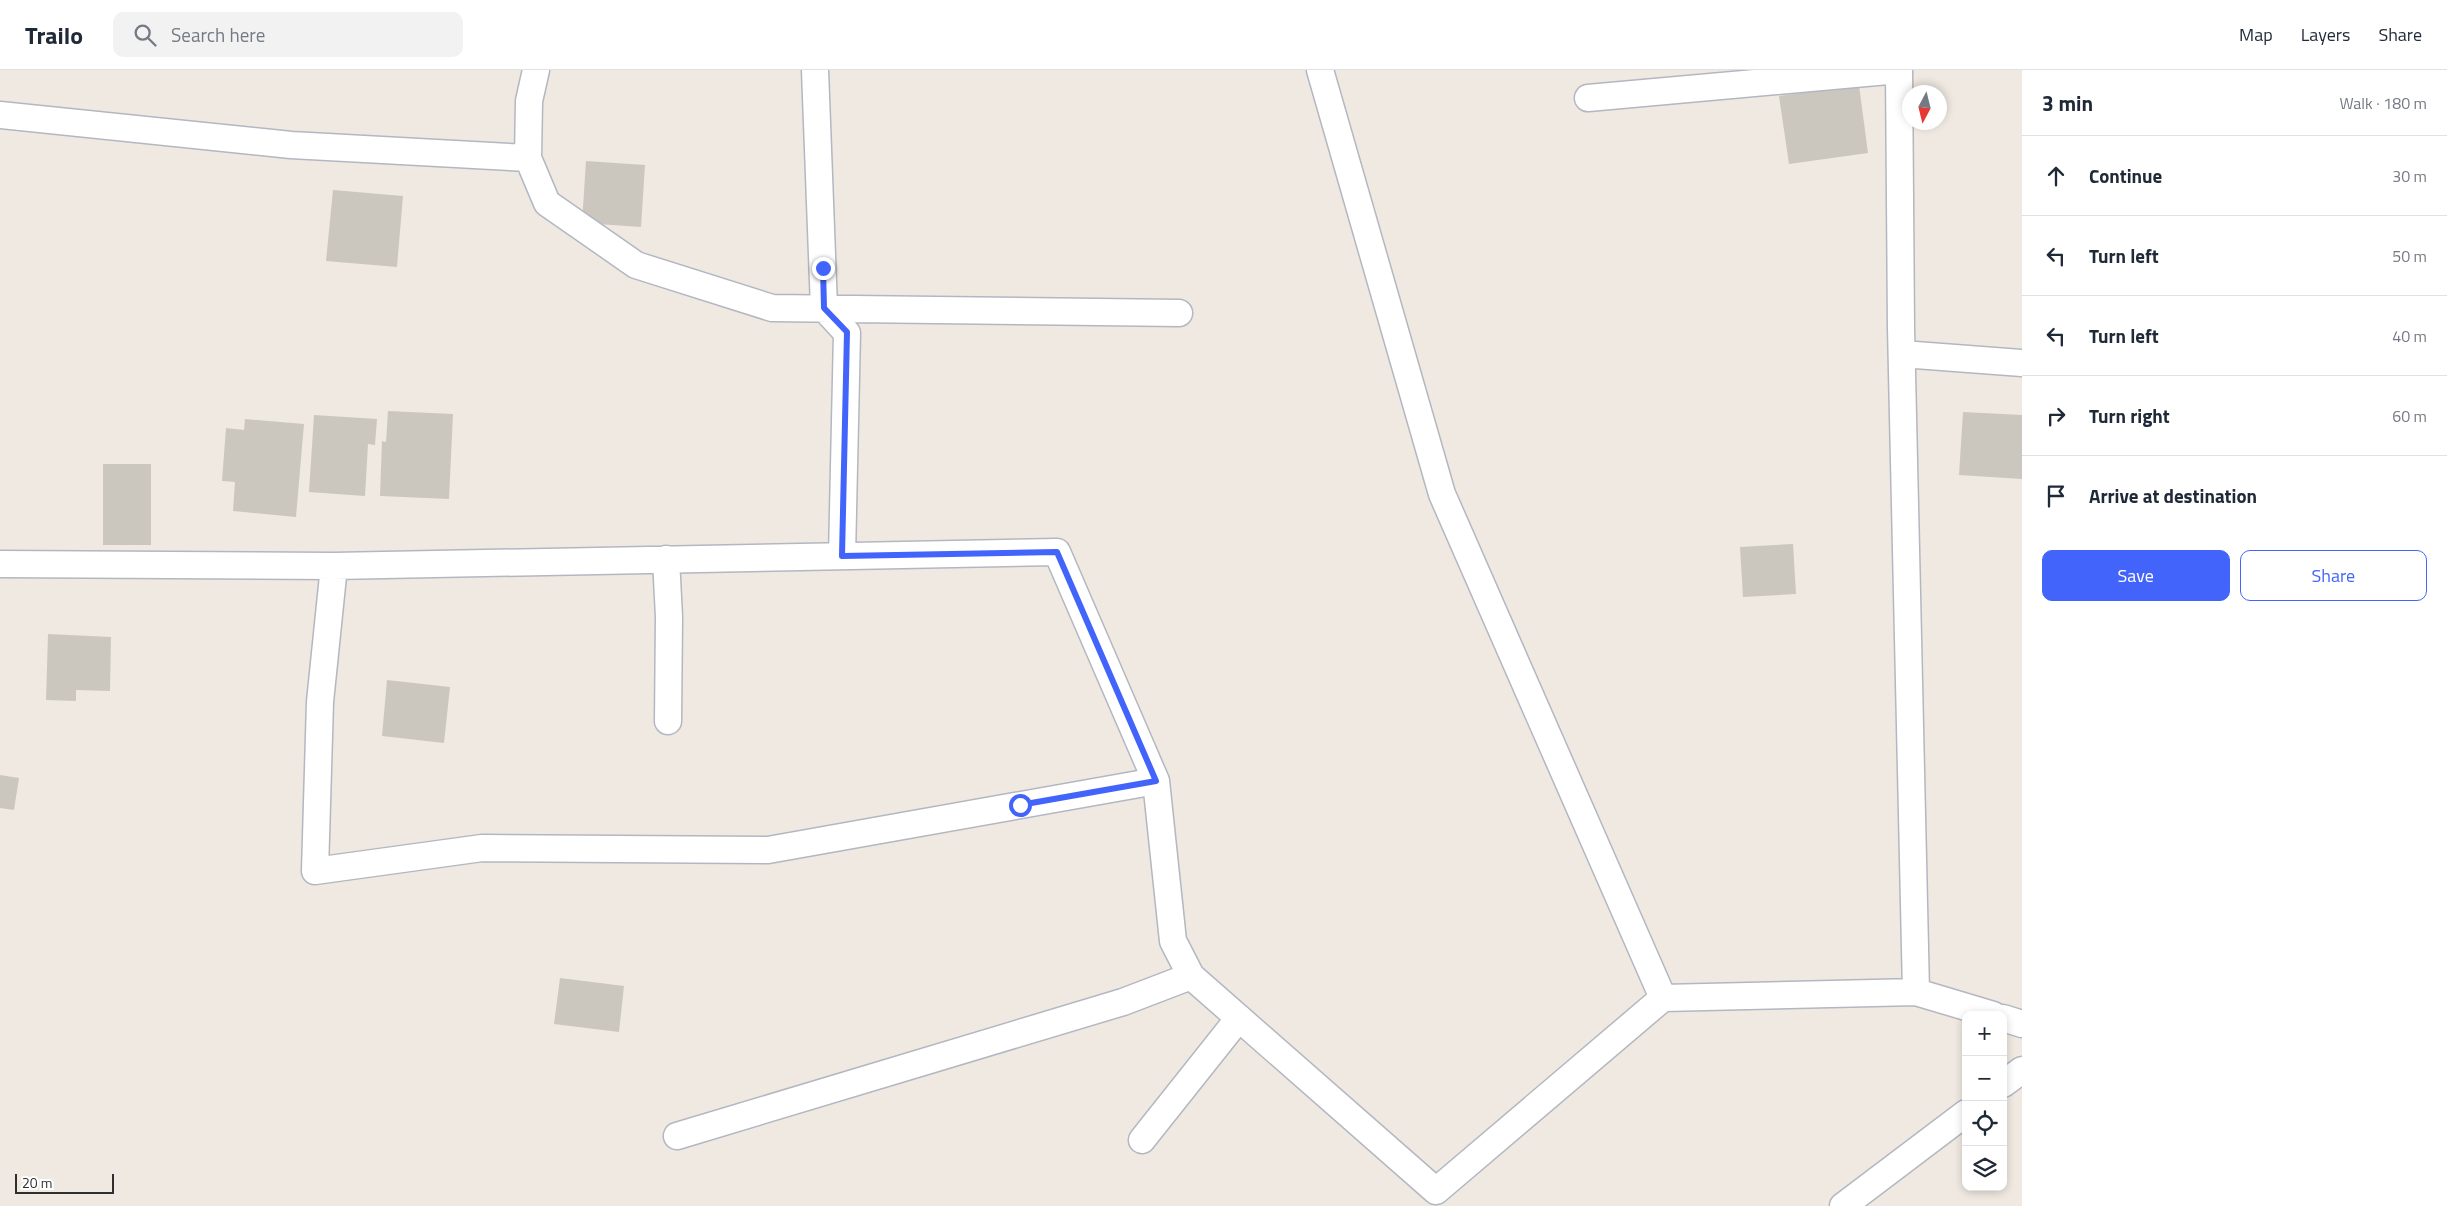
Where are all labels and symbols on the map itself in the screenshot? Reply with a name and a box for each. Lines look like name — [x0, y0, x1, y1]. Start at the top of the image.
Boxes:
north arrow — [1902, 85, 1947, 130]
route end — [812, 257, 835, 280]
route start — [1009, 794, 1032, 817]
scale bar — [15, 1171, 114, 1194]

